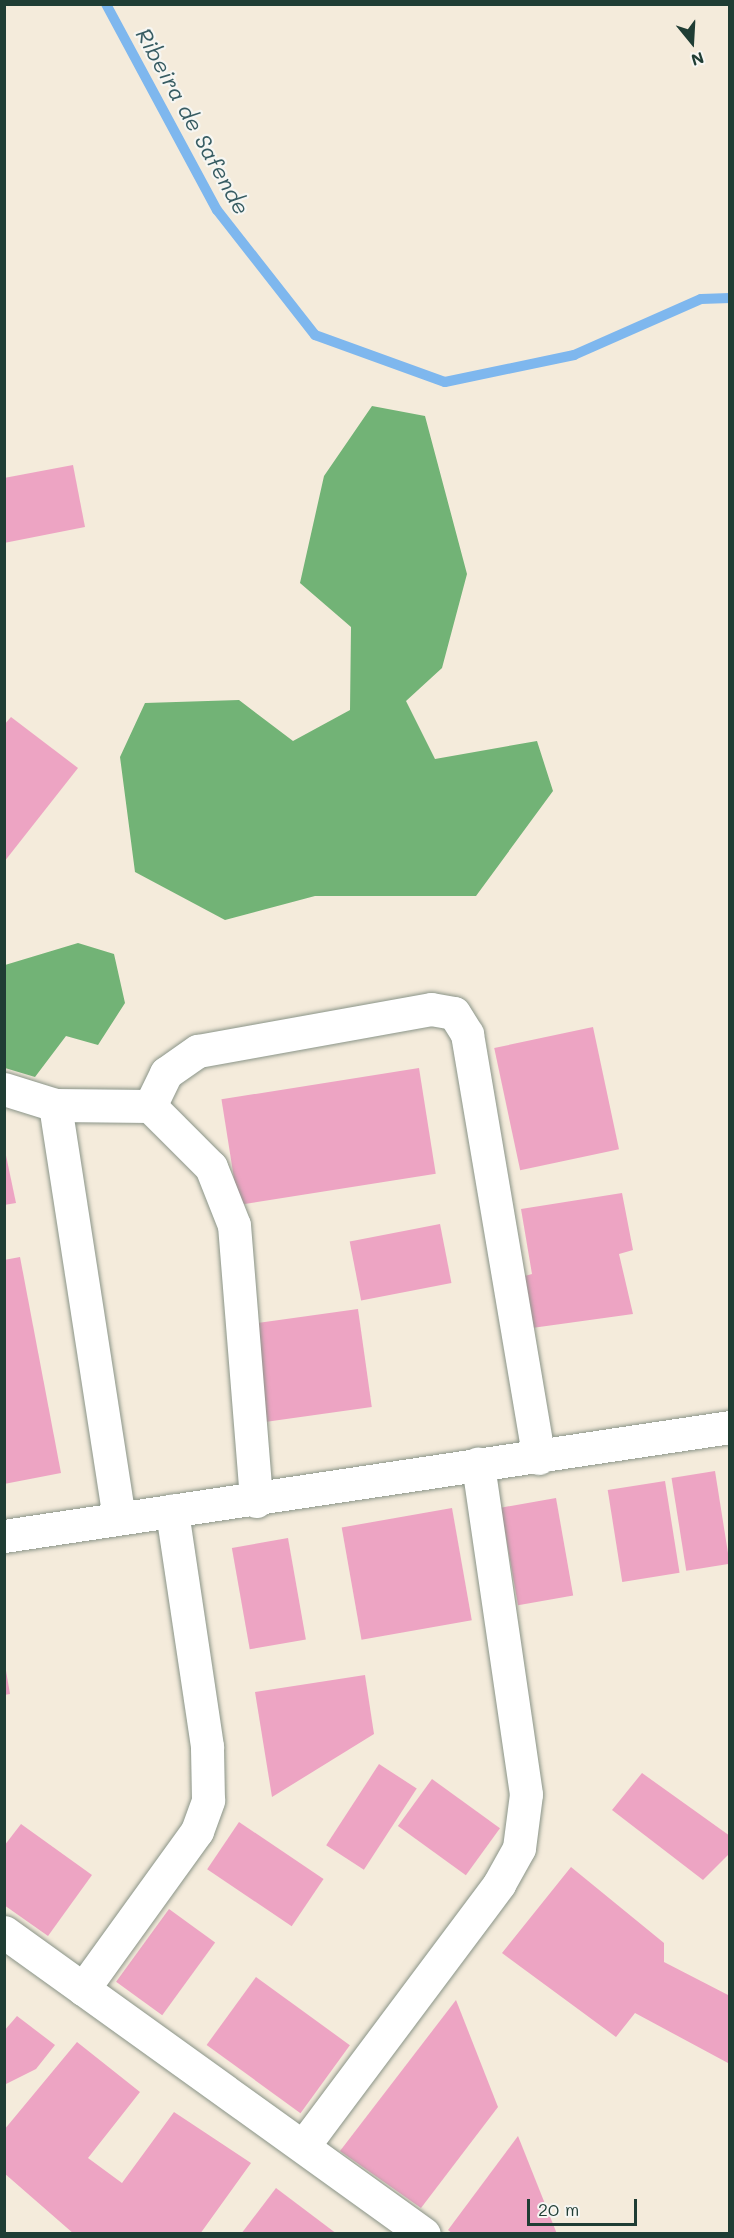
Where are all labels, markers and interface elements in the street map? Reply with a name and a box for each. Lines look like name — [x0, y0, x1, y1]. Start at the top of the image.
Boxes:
north arrow — [662, 12, 722, 72]
water label: Ribeira de Safende — [131, 23, 255, 219]
text: N — [689, 48, 707, 71]
scale bar — [530, 2187, 640, 2225]
text: 20 m — [538, 2197, 579, 2221]

